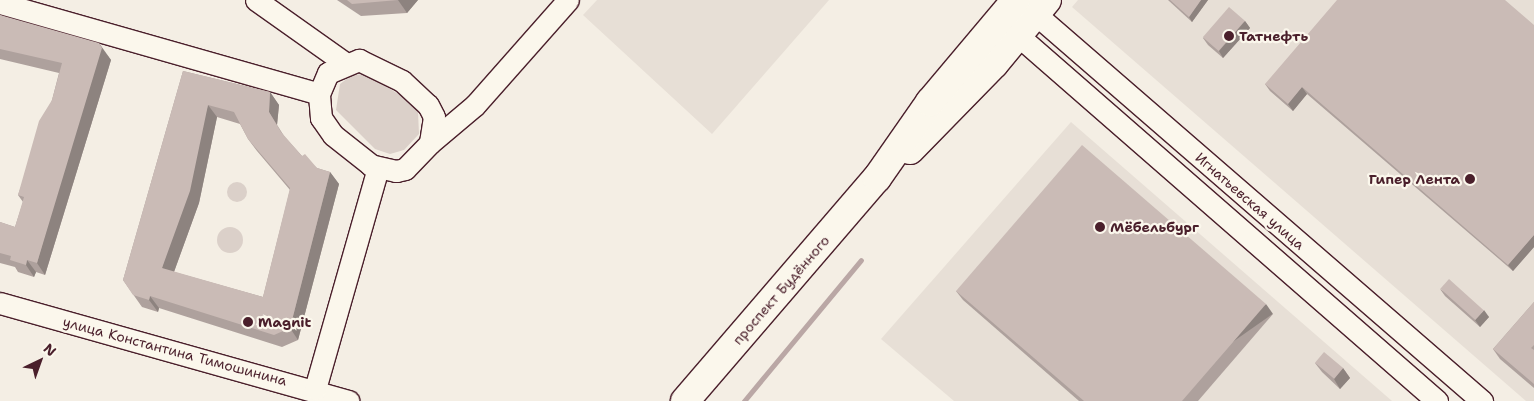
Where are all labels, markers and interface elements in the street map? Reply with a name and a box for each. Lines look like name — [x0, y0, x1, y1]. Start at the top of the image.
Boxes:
place label: Татнефть — [1239, 28, 1308, 44]
marker: Татнефть — [1223, 30, 1235, 42]
street label: Игнатьевская улица — [1192, 149, 1308, 253]
place label: Гипер Лента — [1369, 171, 1460, 187]
marker: Гипер Лента — [1464, 173, 1476, 185]
place label: Мёбельбург — [1110, 219, 1199, 235]
marker: Мёбельбург — [1094, 221, 1106, 233]
street label: проспект Будённого — [729, 232, 833, 348]
street label: улица Константина Тимошинина — [61, 313, 289, 389]
place label: Magnit — [258, 314, 311, 330]
marker: Magnit — [242, 316, 254, 328]
north arrow — [15, 336, 65, 386]
text: N — [40, 339, 60, 360]

